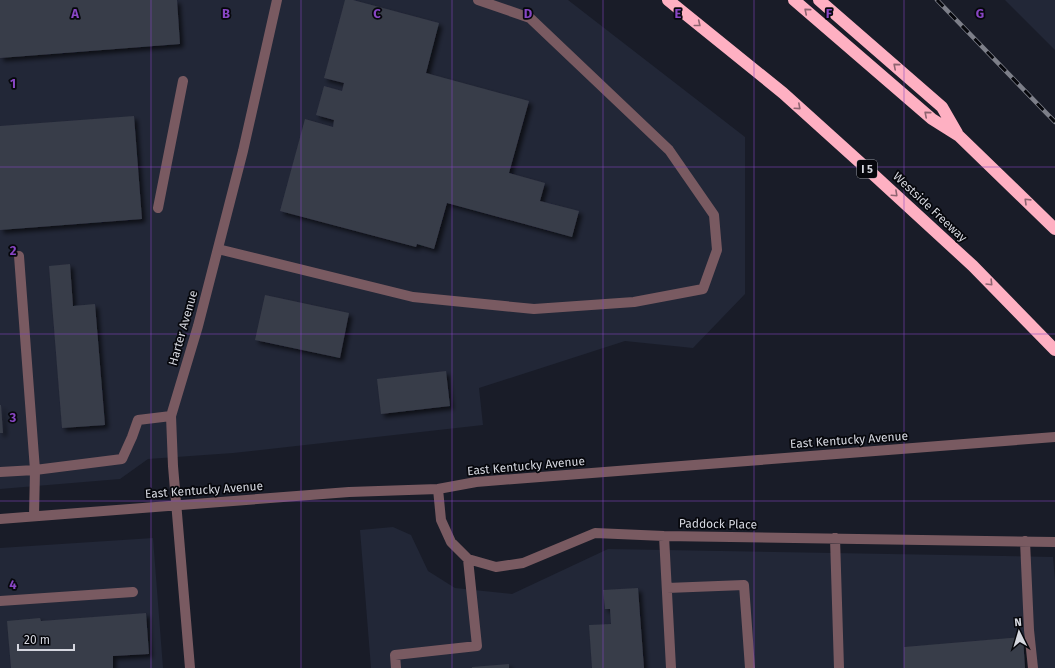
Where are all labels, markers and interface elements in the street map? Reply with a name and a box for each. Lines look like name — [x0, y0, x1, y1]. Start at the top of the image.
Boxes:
text: A — [70, 6, 79, 21]
text: B — [222, 6, 230, 21]
text: C — [373, 6, 381, 21]
text: D — [524, 6, 533, 21]
text: E — [675, 6, 682, 21]
text: F — [826, 6, 833, 21]
text: G — [976, 6, 984, 21]
one-way arrow — [804, 8, 812, 15]
one-way arrow — [693, 20, 700, 27]
one-way arrow — [893, 64, 900, 71]
text: 1 — [10, 76, 16, 91]
one-way arrow — [794, 102, 801, 109]
one-way arrow — [924, 111, 931, 118]
road number: I 5 — [857, 160, 877, 178]
street label: Westside Freeway — [890, 169, 970, 245]
one-way arrow — [890, 189, 898, 197]
one-way arrow — [1024, 199, 1032, 206]
text: 2 — [10, 243, 17, 258]
one-way arrow — [985, 278, 993, 286]
street label: Harter Avenue — [166, 289, 200, 367]
text: 3 — [9, 410, 17, 425]
street label: East Kentucky Avenue — [789, 429, 909, 451]
street label: East Kentucky Avenue — [466, 454, 586, 478]
street label: East Kentucky Avenue — [144, 479, 264, 501]
street label: Paddock Place — [679, 516, 757, 532]
text: 4 — [9, 577, 17, 592]
north arrow — [999, 612, 1039, 652]
text: N — [1014, 616, 1022, 629]
scale bar — [18, 626, 74, 652]
text: 20 m — [24, 633, 50, 647]

